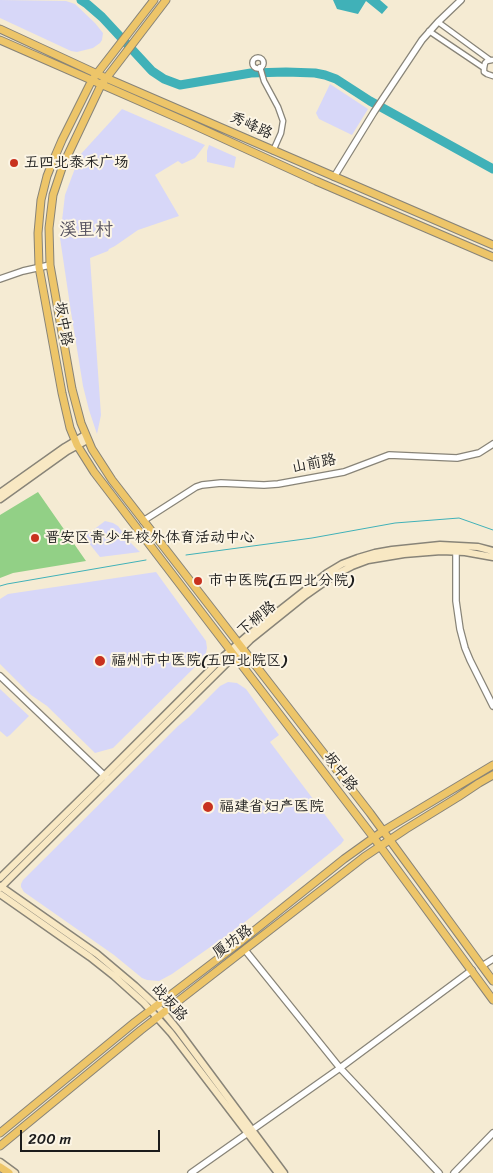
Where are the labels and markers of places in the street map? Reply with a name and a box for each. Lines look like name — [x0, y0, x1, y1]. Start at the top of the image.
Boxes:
place label: 五四北泰禾广场 — [24, 154, 129, 172]
marker: 五四北泰禾广场 — [8, 157, 20, 169]
place label: 晋安区青少年校外体育活动中心 — [45, 529, 255, 547]
marker: 晋安区青少年校外体育活动中心 — [29, 532, 41, 544]
place label: 市中医院(五四北分院) — [208, 572, 354, 590]
marker: 市中医院(五四北分院) — [192, 575, 204, 587]
place label: 福州市中医院(五四北院区) — [111, 652, 287, 670]
marker: 福州市中医院(五四北院区) — [93, 654, 107, 668]
place label: 福建省妇产医院 — [219, 798, 324, 816]
marker: 福建省妇产医院 — [201, 800, 215, 814]

